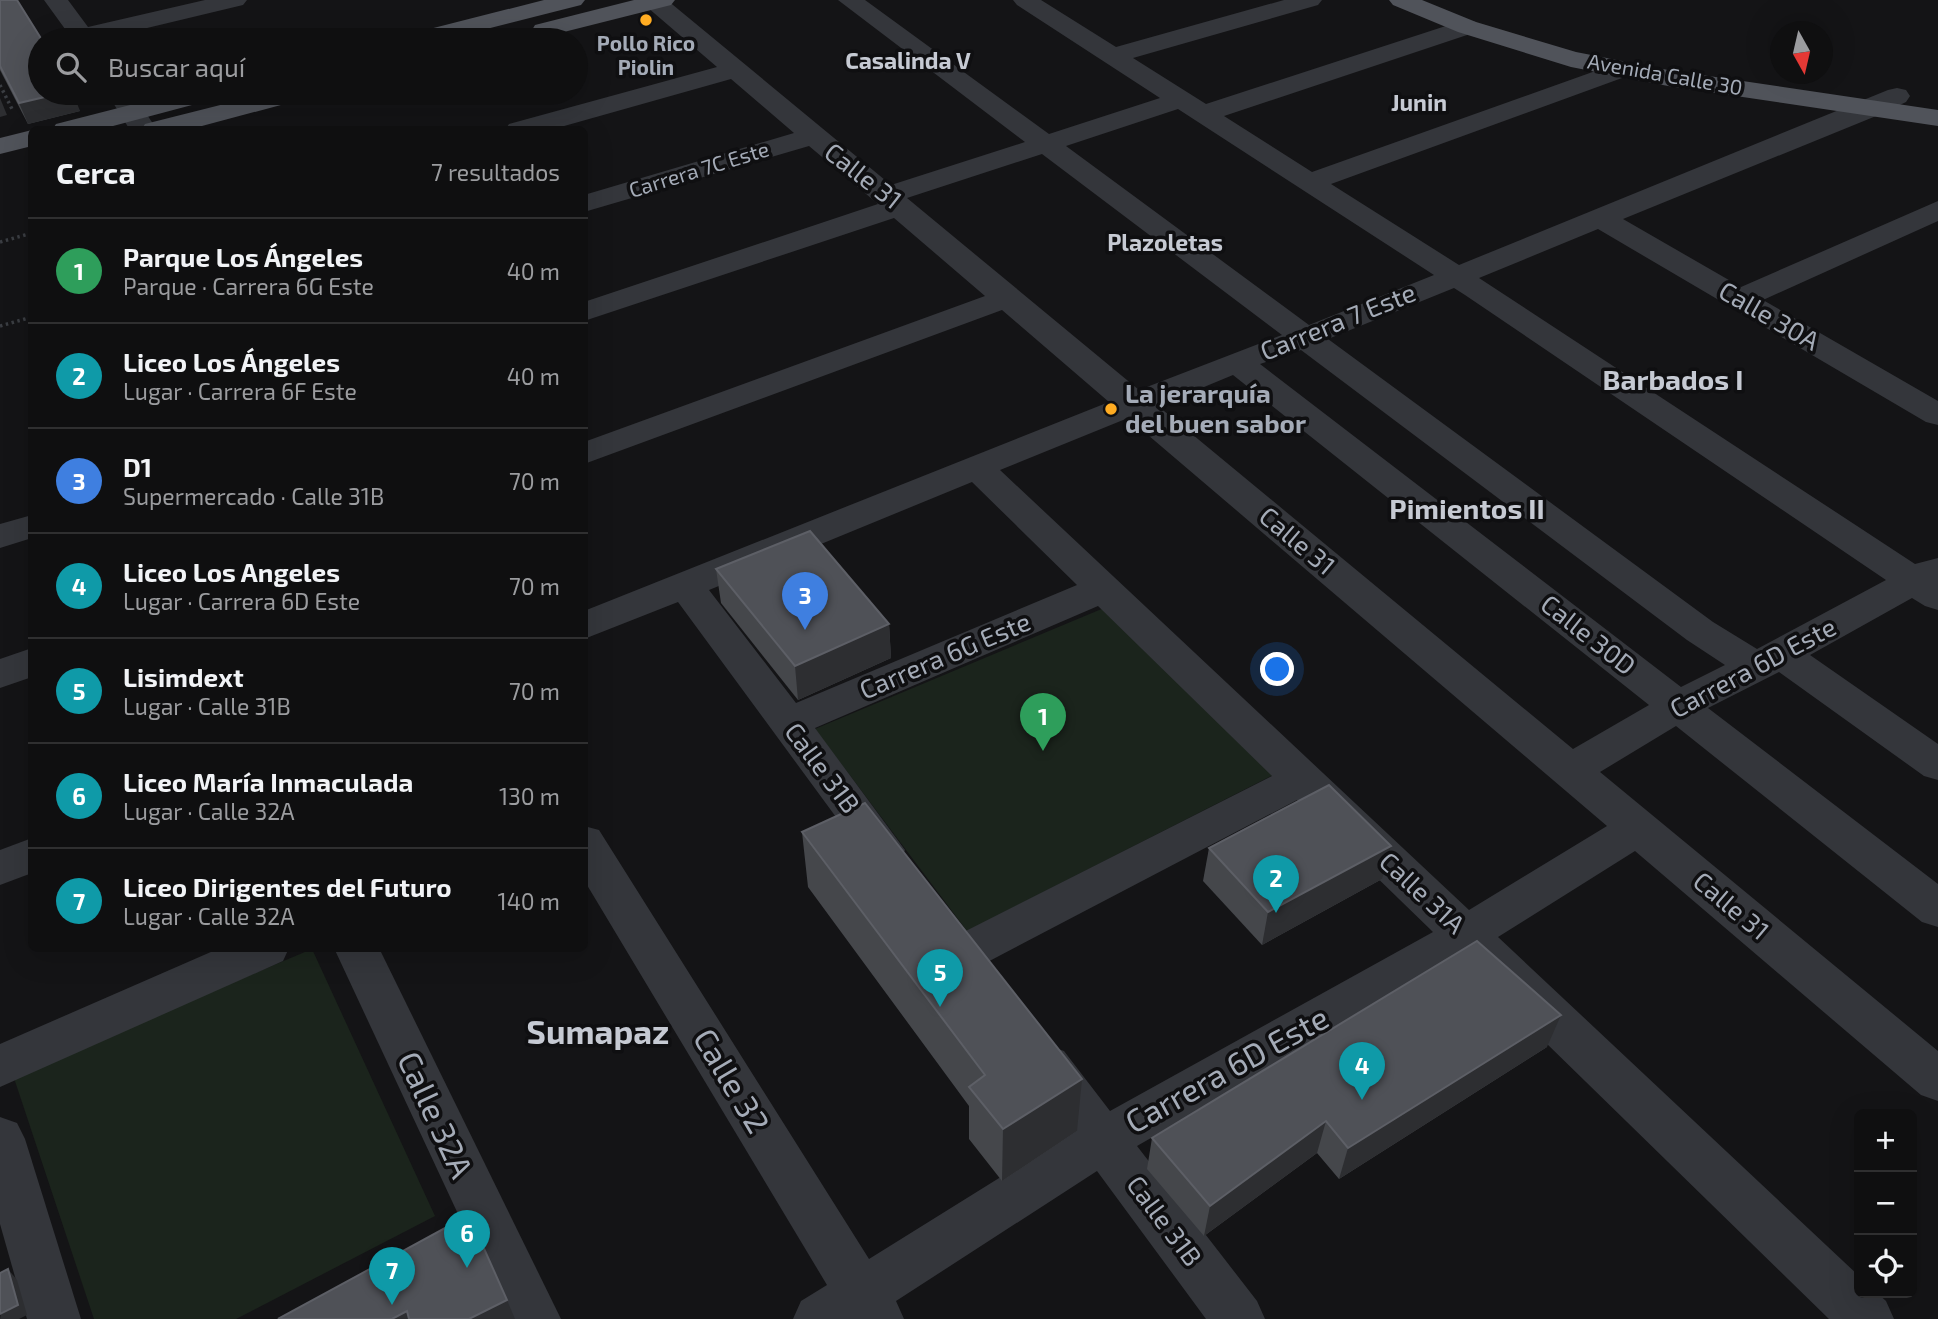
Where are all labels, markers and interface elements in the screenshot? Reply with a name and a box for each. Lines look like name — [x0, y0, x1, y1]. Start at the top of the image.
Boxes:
marker: Pollo Rico Piolin — [638, 12, 654, 28]
north arrow — [1770, 21, 1833, 84]
search box — [28, 28, 588, 105]
place label: Pollo Rico Piolin — [597, 30, 695, 79]
district label: Casalinda V — [845, 46, 971, 74]
icon: search — [52, 48, 90, 86]
street label: Avenida Calle 30 — [1586, 48, 1745, 99]
text: Buscar aquí — [108, 51, 245, 82]
district label: Junin — [1391, 88, 1447, 116]
street label: Carrera 7C Este — [626, 135, 772, 202]
street label: Calle 31 — [819, 135, 909, 214]
text: Cerca — [56, 154, 136, 190]
text: 7 resultados — [431, 158, 560, 186]
district label: Plazoletas — [1107, 228, 1223, 256]
text: Parque Los Ángeles — [123, 241, 363, 272]
text: 1 — [74, 257, 84, 285]
text: 40 m — [507, 257, 560, 285]
text: Parque · Carrera 6G Este — [123, 272, 374, 300]
street label: Calle 30A — [1714, 274, 1825, 356]
street label: Carrera 7 Este — [1255, 275, 1420, 366]
text: Liceo Los Ángeles — [123, 346, 340, 377]
text: 2 — [72, 362, 86, 390]
text: 40 m — [507, 362, 560, 390]
district label: Barbados I — [1603, 362, 1743, 396]
text: Lugar · Carrera 6F Este — [123, 377, 357, 405]
place label: La jerarquía del buen sabor — [1125, 377, 1306, 438]
marker: La jerarquía del buen sabor — [1103, 401, 1119, 417]
text: D1 — [123, 451, 152, 482]
text: 3 — [72, 467, 86, 495]
text: 70 m — [509, 467, 560, 495]
text: Supermercado · Calle 31B — [123, 482, 384, 510]
district label: Pimientos II — [1389, 491, 1545, 525]
street label: Calle 31 — [1254, 499, 1342, 580]
text: Liceo Los Angeles — [123, 556, 340, 587]
text: 4 — [72, 572, 86, 600]
text: 70 m — [509, 572, 560, 600]
pin: 3 — [782, 572, 828, 630]
text: Lugar · Carrera 6D Este — [123, 587, 360, 615]
street label: Calle 30D — [1535, 587, 1642, 680]
street label: Carrera 6G Este — [854, 605, 1035, 705]
street label: Carrera 6D Este — [1664, 610, 1841, 723]
your location — [1260, 652, 1294, 686]
text: Lisimdext — [123, 661, 244, 692]
text: 5 — [73, 677, 85, 705]
text: 70 m — [509, 677, 560, 705]
text: Lugar · Calle 31B — [123, 692, 291, 720]
pin: 1 — [1020, 693, 1066, 751]
street label: Calle 31B — [779, 716, 867, 818]
text: Liceo María Inmaculada — [123, 766, 413, 797]
text: 6 — [72, 782, 86, 810]
text: 130 m — [499, 782, 560, 810]
text: Lugar · Calle 32A — [123, 797, 295, 825]
street label: Calle 31A — [1374, 845, 1472, 939]
pin: 2 — [1253, 855, 1299, 913]
street label: Calle 31 — [1688, 864, 1776, 945]
text: Liceo Dirigentes del Futuro — [123, 871, 452, 902]
text: 7 — [73, 887, 85, 915]
text: 140 m — [498, 887, 560, 915]
text: Lugar · Calle 32A — [123, 902, 295, 930]
pin: 5 — [917, 949, 963, 1007]
street label: Carrera 6D Este — [1118, 997, 1334, 1140]
district label: Sumapaz — [527, 1011, 669, 1051]
street label: Calle 32 — [687, 1021, 779, 1139]
pin: 4 — [1339, 1042, 1385, 1100]
street label: Calle 32A — [391, 1045, 483, 1183]
map controls — [1854, 1109, 1917, 1298]
button: + — [1854, 1109, 1917, 1172]
street label: Calle 31B — [1121, 1169, 1209, 1271]
button: − — [1854, 1172, 1917, 1235]
pin: 6 — [444, 1210, 490, 1268]
button: locate — [1854, 1235, 1917, 1298]
pin: 7 — [369, 1247, 415, 1305]

